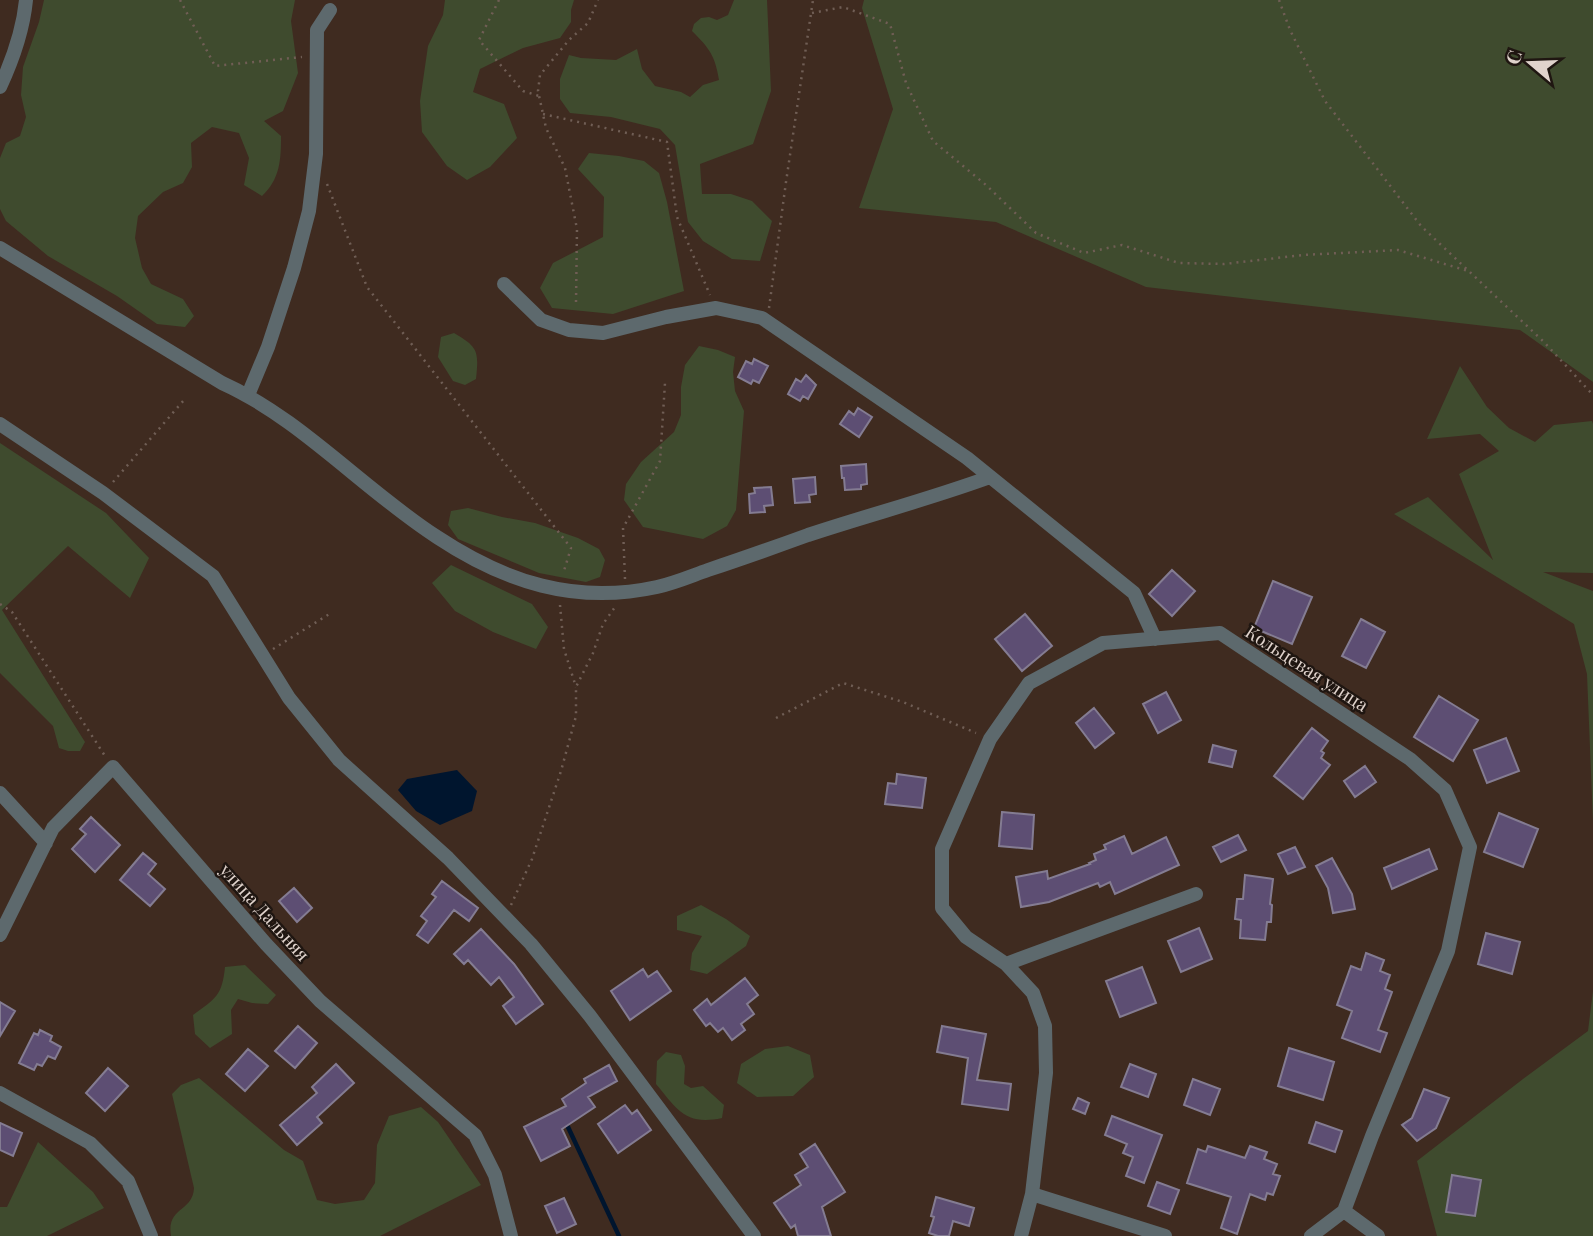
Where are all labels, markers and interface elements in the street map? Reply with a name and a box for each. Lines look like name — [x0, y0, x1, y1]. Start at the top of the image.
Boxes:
north arrow — [1495, 28, 1565, 98]
text: С — [1499, 47, 1527, 68]
street label: Кольцевая улица — [1241, 619, 1373, 717]
street label: улица Дальняя — [214, 857, 315, 966]

